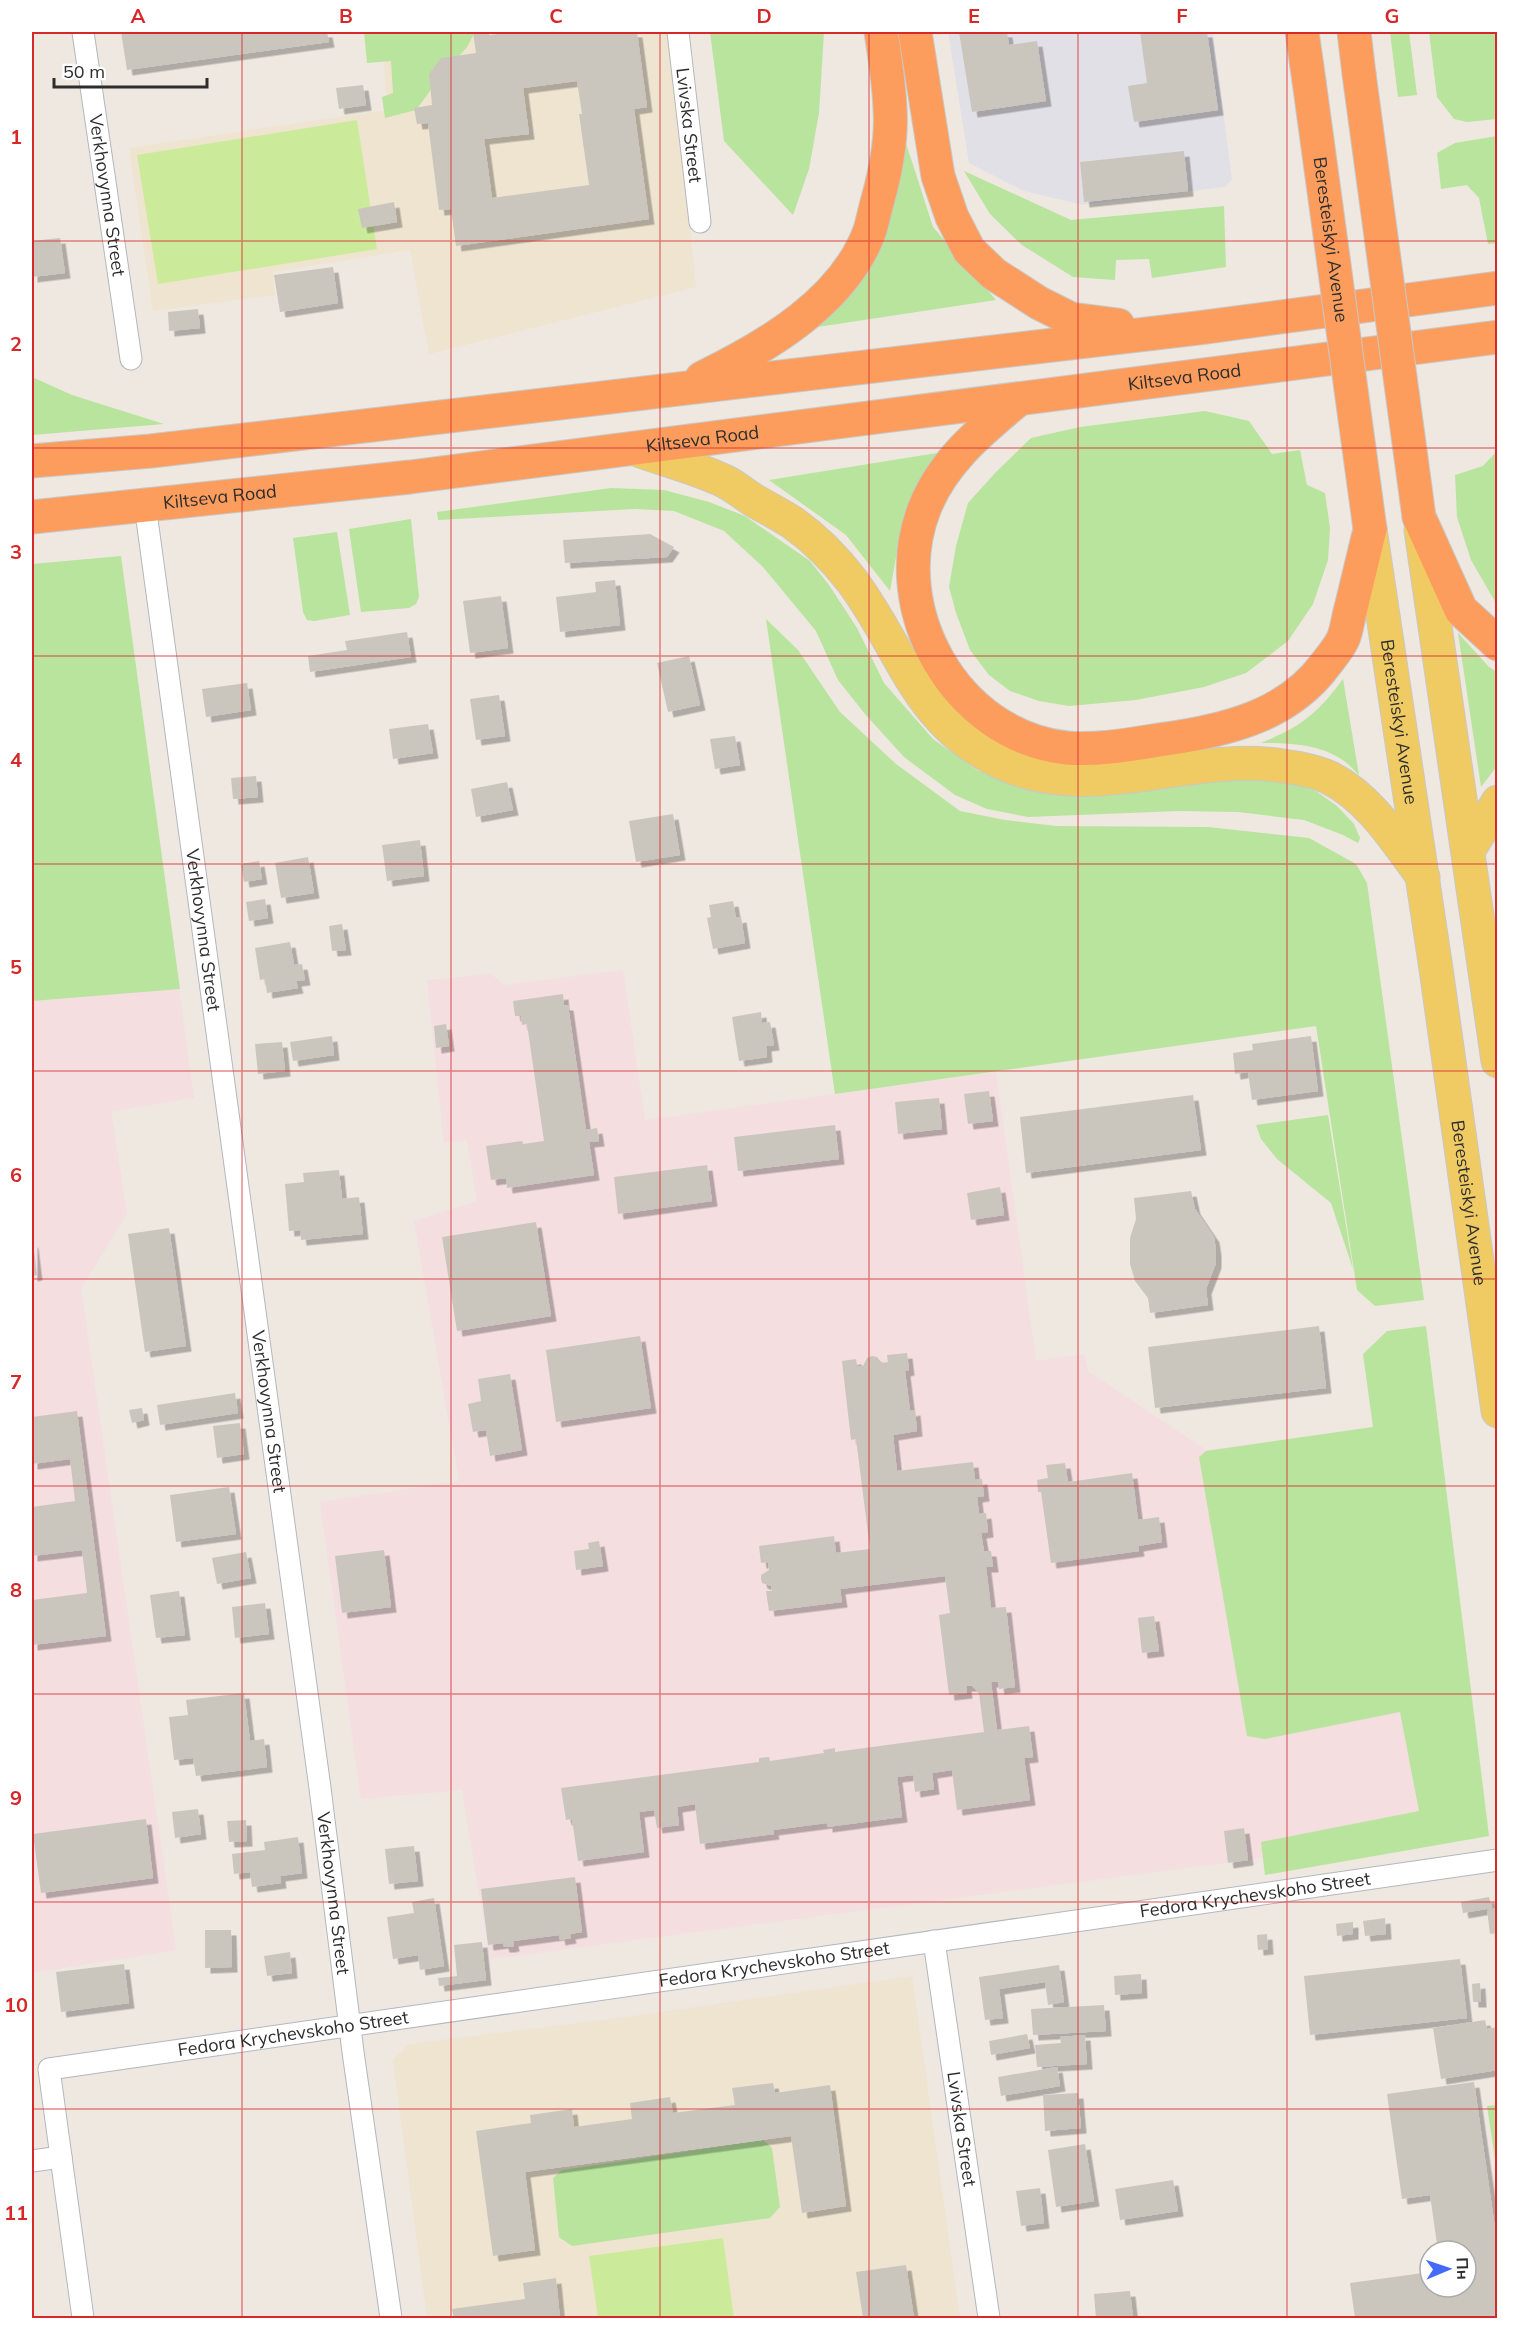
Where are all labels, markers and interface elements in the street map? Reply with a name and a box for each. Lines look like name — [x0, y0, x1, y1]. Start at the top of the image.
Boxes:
text: A — [131, 3, 146, 28]
text: B — [339, 3, 353, 28]
text: C — [549, 3, 563, 28]
text: D — [756, 3, 772, 28]
text: E — [968, 3, 980, 28]
text: F — [1176, 3, 1188, 28]
text: G — [1385, 3, 1399, 28]
scale bar — [54, 51, 207, 89]
text: 50 m — [63, 60, 105, 83]
street label: Lvivska Street — [671, 66, 707, 184]
street label: Verkhovynna Street — [84, 113, 131, 278]
text: 1 — [10, 124, 22, 149]
street label: Beresteiskyi Avenue — [1308, 155, 1354, 324]
text: 2 — [10, 331, 22, 356]
street label: Kiltseva Road — [1126, 358, 1242, 396]
street label: Kiltseva Road — [644, 420, 760, 458]
street label: Kiltseva Road — [162, 479, 278, 514]
text: 3 — [10, 539, 22, 564]
street label: Beresteiskyi Avenue — [1376, 638, 1423, 806]
text: 4 — [10, 747, 22, 772]
street label: Verkhovynna Street — [181, 847, 226, 1013]
text: 5 — [10, 954, 22, 979]
street label: Beresteiskyi Avenue — [1446, 1119, 1492, 1287]
text: 6 — [10, 1162, 22, 1187]
street label: Verkhovynna Street — [247, 1329, 292, 1494]
text: 7 — [10, 1369, 22, 1394]
text: 8 — [10, 1577, 22, 1602]
text: 9 — [10, 1785, 22, 1810]
street label: Verkhovynna Street — [312, 1811, 355, 1976]
street label: Fedora Krychevskoho Street — [1138, 1867, 1372, 1923]
street label: Fedora Krychevskoho Street — [657, 1936, 891, 1992]
text: 10 — [4, 1992, 28, 2017]
street label: Fedora Krychevskoho Street — [176, 2005, 410, 2061]
street label: Lvivska Street — [942, 2070, 982, 2188]
text: 11 — [4, 2200, 28, 2225]
north arrow — [1418, 2239, 1478, 2299]
text: Пн — [1453, 2257, 1473, 2280]

